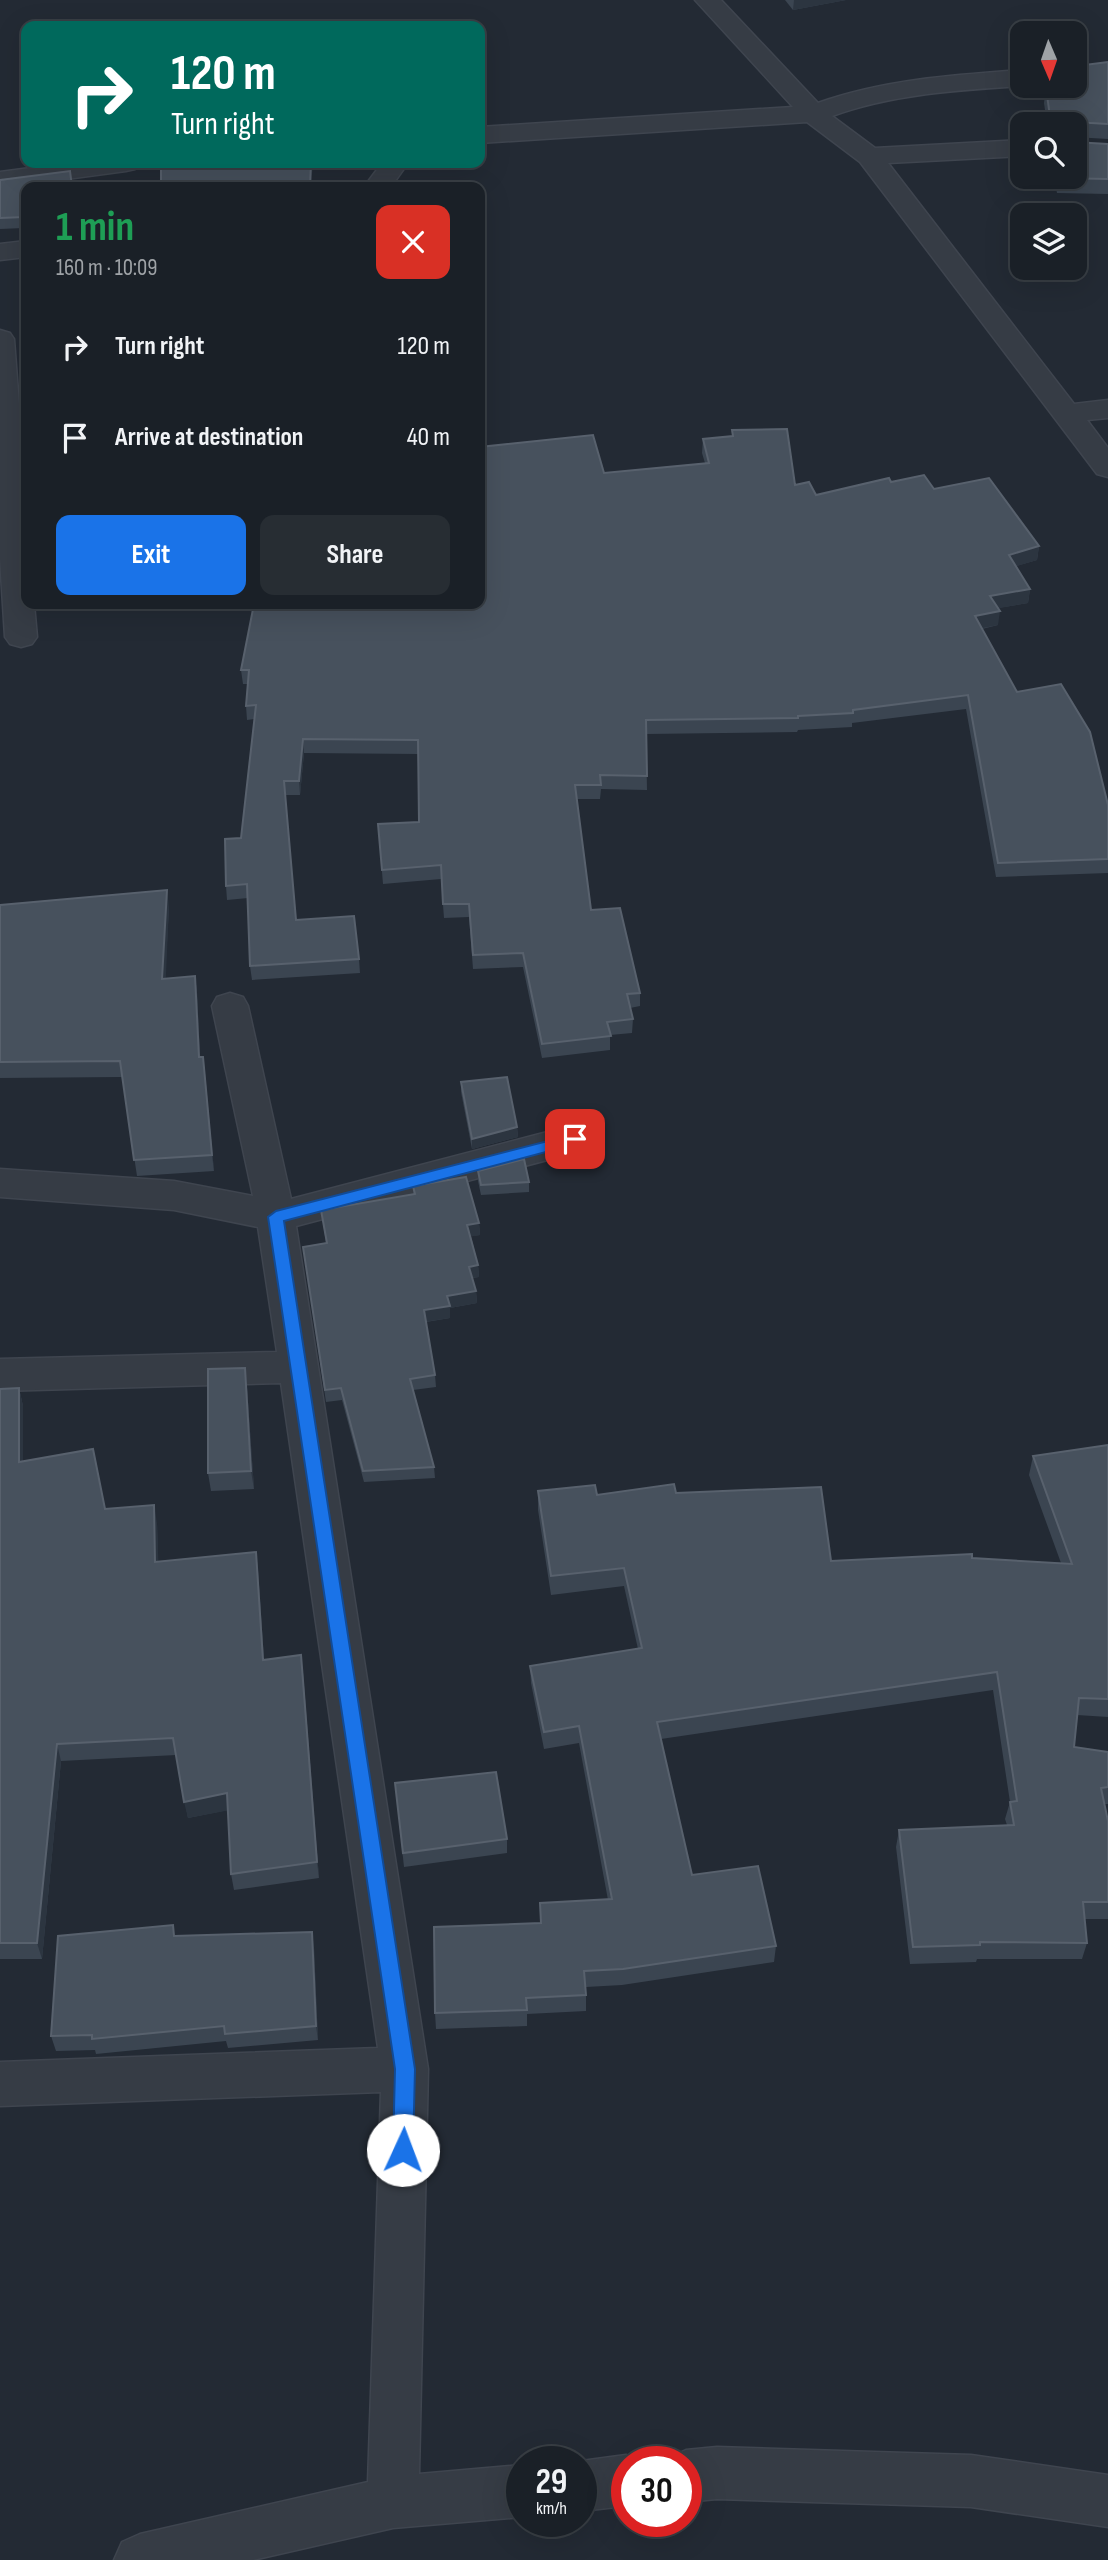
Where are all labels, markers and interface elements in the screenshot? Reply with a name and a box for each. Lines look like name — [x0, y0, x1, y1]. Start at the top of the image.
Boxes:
north arrow — [1010, 21, 1087, 98]
map controls — [1010, 21, 1087, 280]
text: 120 m — [171, 45, 276, 104]
icon: right — [56, 49, 147, 140]
text: Turn right — [171, 105, 275, 144]
button: search — [1010, 112, 1087, 189]
text: 1 min — [56, 202, 134, 253]
button: layers — [1010, 203, 1087, 280]
button: close — [376, 205, 450, 279]
text: 160 m · 10:09 — [56, 254, 158, 282]
icon: right — [56, 328, 94, 366]
text: Turn right — [115, 331, 204, 362]
text: 120 m — [397, 331, 450, 362]
icon: arrive — [56, 419, 94, 457]
text: Arrive at destination — [115, 422, 303, 453]
text: 40 m — [407, 422, 450, 453]
button: Exit — [56, 515, 246, 595]
button: Share — [260, 515, 450, 595]
pin — [545, 1109, 605, 1169]
icon: arrive — [556, 1120, 594, 1158]
position arrow — [366, 2113, 440, 2187]
speed limit sign: 30 — [611, 2446, 702, 2537]
text: 29 — [536, 2461, 567, 2504]
text: km/h — [536, 2498, 567, 2519]

